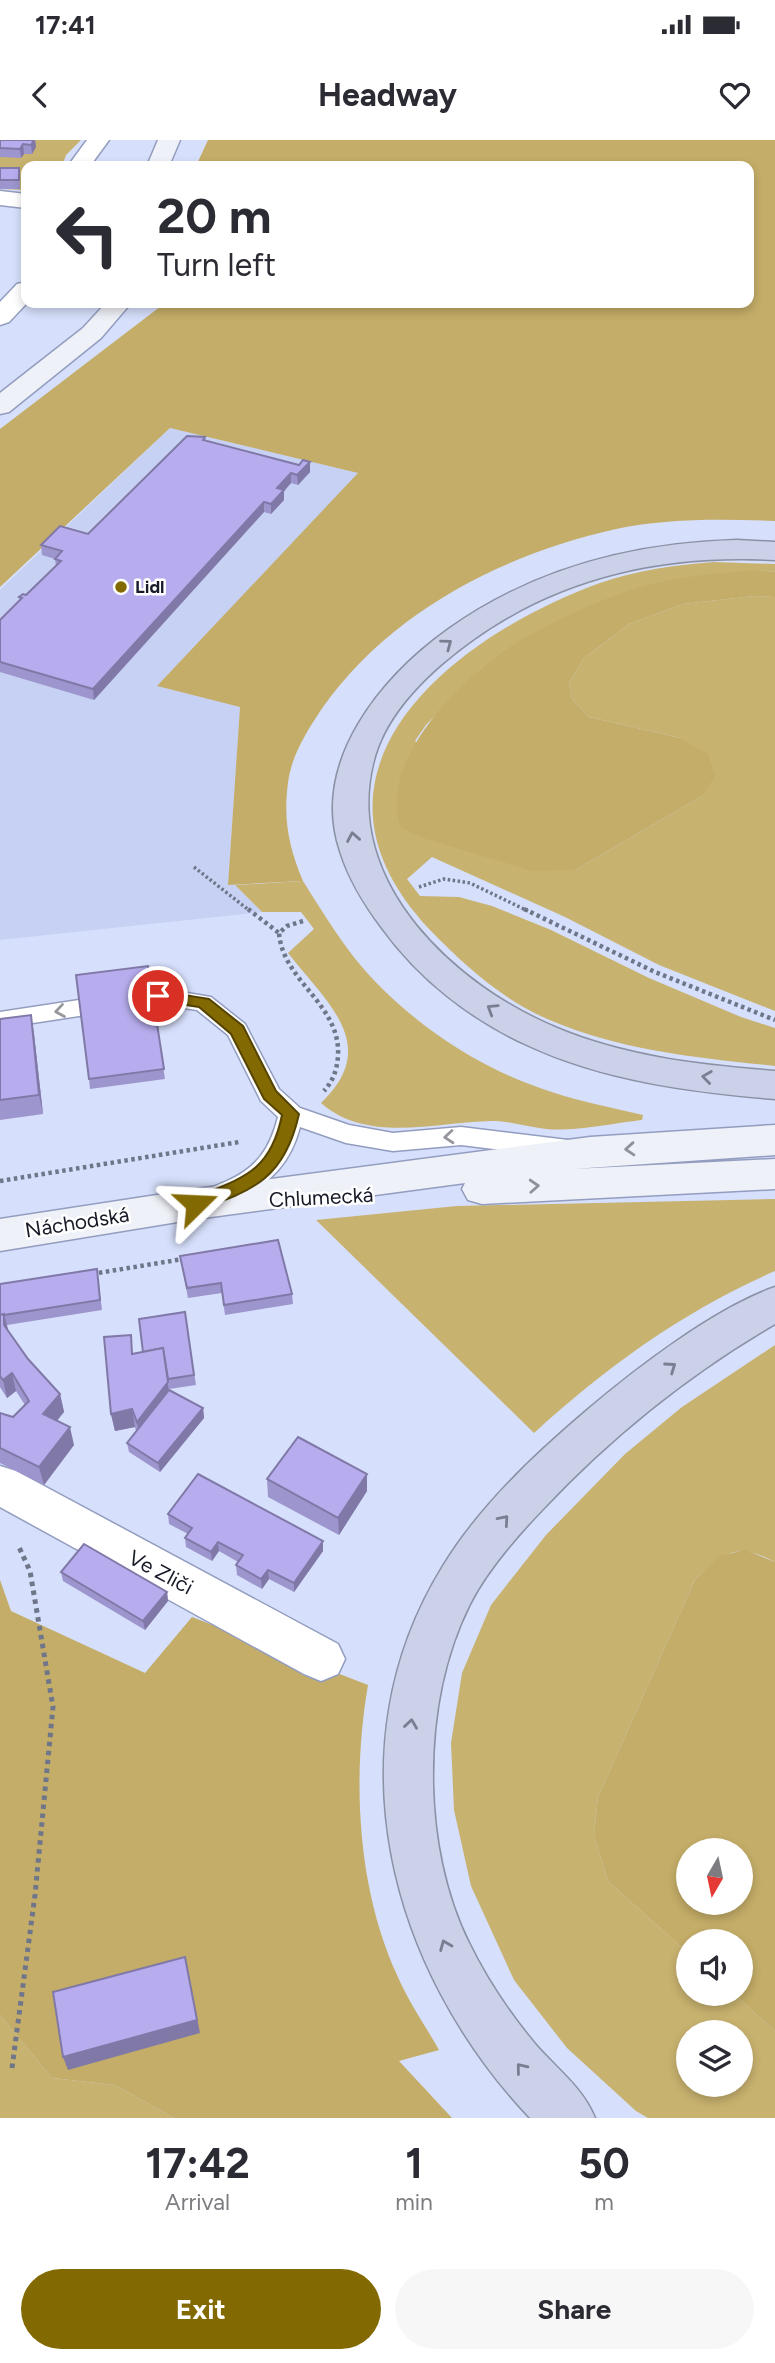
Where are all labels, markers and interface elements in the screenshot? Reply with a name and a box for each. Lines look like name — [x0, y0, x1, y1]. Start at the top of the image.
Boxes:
text: 17:41 — [35, 9, 96, 41]
icon: back — [21, 76, 59, 114]
text: Headway — [318, 76, 457, 114]
icon: heart — [716, 76, 754, 114]
text: 20 m — [157, 186, 272, 245]
icon: left — [42, 189, 133, 280]
text: Turn left — [157, 246, 276, 284]
place label: Lidl — [135, 576, 165, 598]
marker: Lidl — [113, 579, 129, 595]
one-way arrow — [439, 640, 452, 653]
one-way arrow — [346, 831, 361, 843]
pin — [128, 966, 188, 1026]
icon: arrive — [139, 977, 177, 1015]
one-way arrow — [55, 1003, 66, 1018]
one-way arrow — [487, 1005, 500, 1018]
one-way arrow — [701, 1070, 713, 1085]
one-way arrow — [443, 1129, 454, 1144]
one-way arrow — [624, 1141, 635, 1156]
position arrow — [159, 1167, 233, 1241]
one-way arrow — [528, 1179, 539, 1194]
street label: Chlumecká — [268, 1182, 374, 1212]
street label: Náchodská — [23, 1201, 131, 1243]
one-way arrow — [663, 1363, 676, 1375]
one-way arrow — [496, 1515, 508, 1528]
street label: Ve Zliči — [124, 1545, 198, 1599]
one-way arrow — [403, 1718, 418, 1730]
north arrow — [676, 1838, 752, 1914]
map controls — [676, 1838, 753, 2097]
button: sound — [676, 1929, 753, 2006]
one-way arrow — [439, 1940, 453, 1953]
button: layers — [676, 2020, 753, 2097]
one-way arrow — [517, 2064, 529, 2077]
text: 17:42 — [145, 2138, 250, 2189]
text: 1 — [405, 2138, 423, 2189]
text: 50 — [578, 2138, 630, 2189]
text: Arrival — [165, 2188, 230, 2216]
text: min — [395, 2188, 433, 2216]
text: m — [594, 2188, 614, 2216]
button: Exit — [21, 2269, 381, 2349]
button: Share — [395, 2269, 754, 2349]

